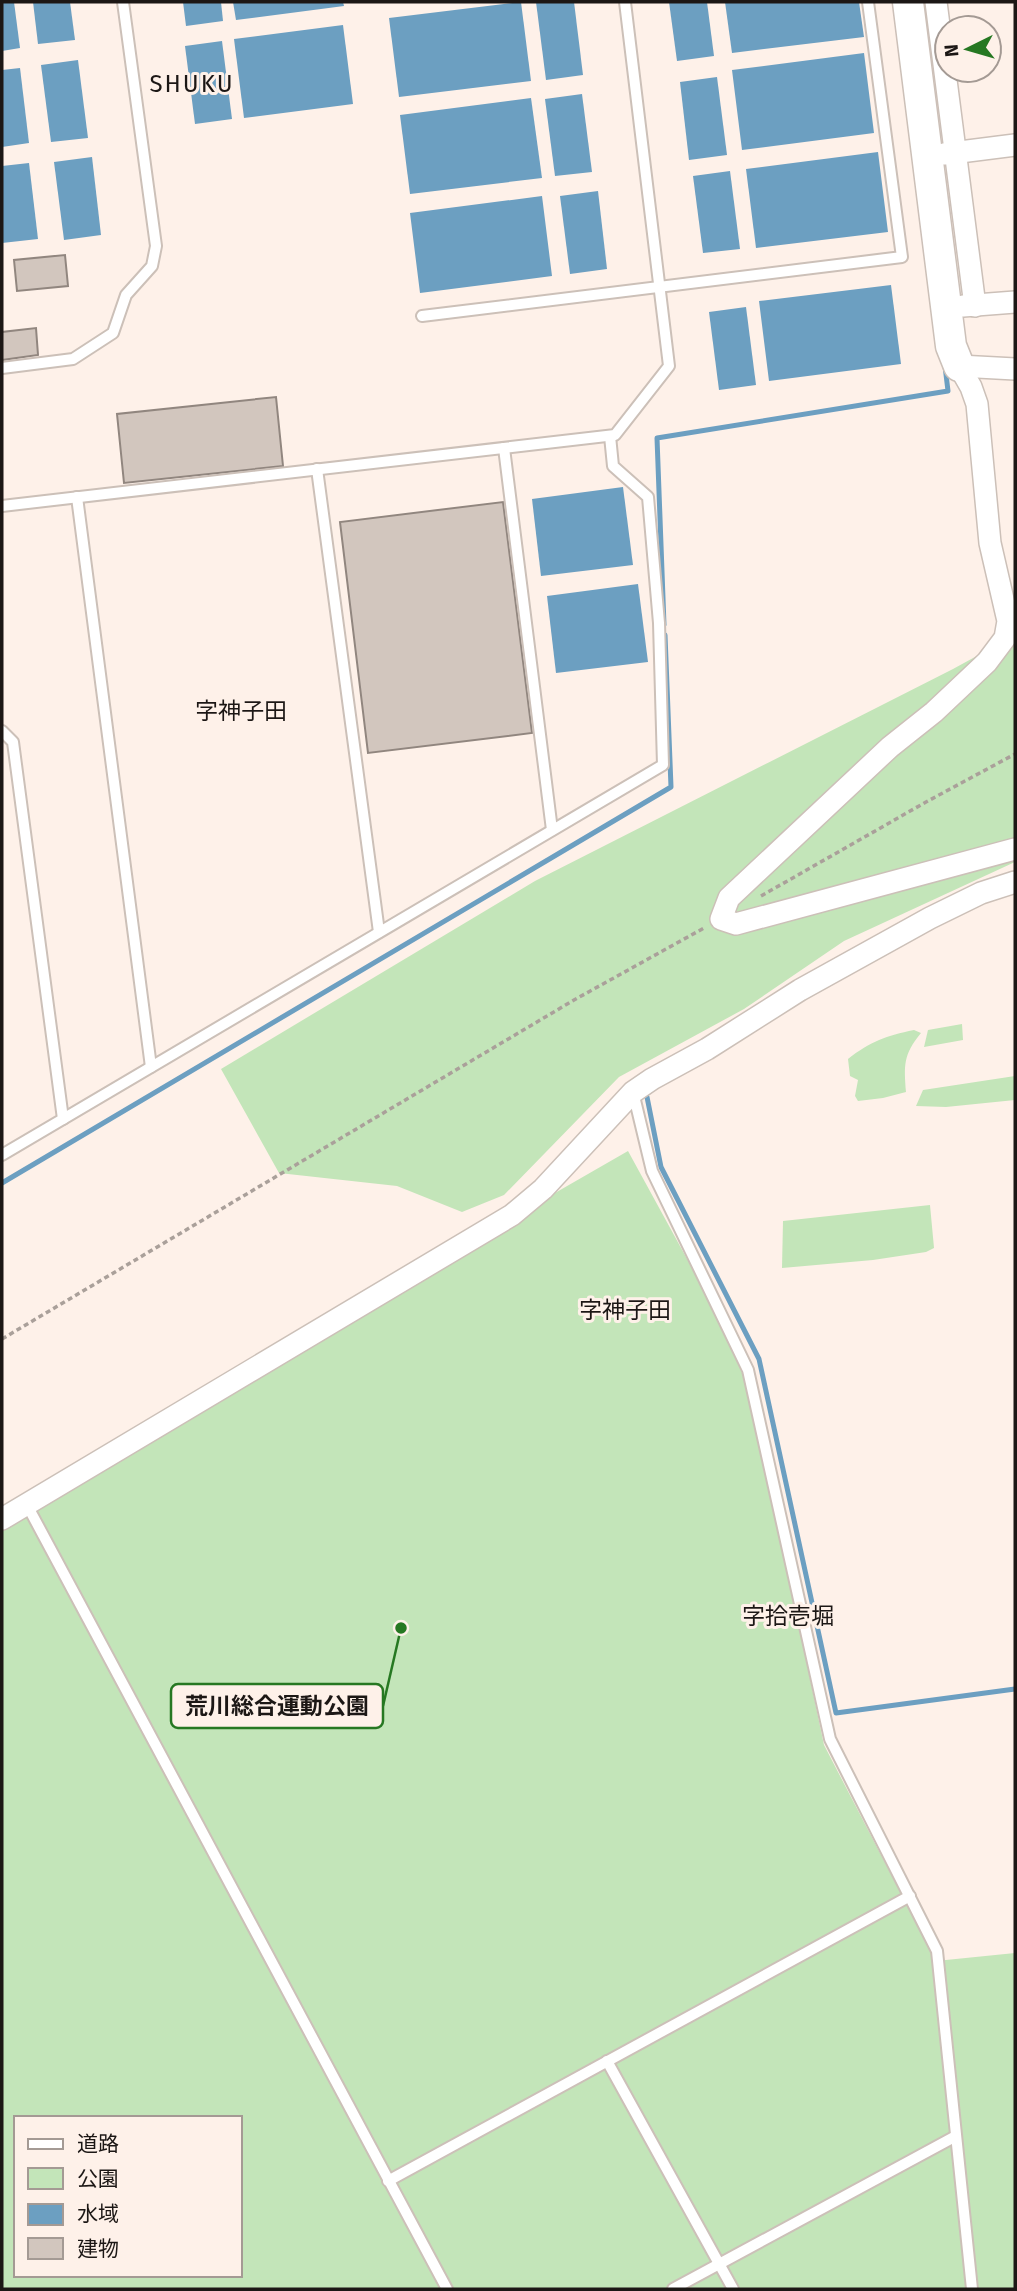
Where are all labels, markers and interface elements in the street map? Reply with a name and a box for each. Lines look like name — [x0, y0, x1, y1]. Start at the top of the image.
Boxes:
north arrow — [933, 14, 1003, 84]
text: N — [940, 43, 964, 58]
district label: SHUKU — [149, 70, 235, 98]
district label: 字神子田 — [195, 697, 287, 725]
district label: 字神子田 — [579, 1296, 671, 1324]
district label: 字拾壱堀 — [742, 1602, 834, 1630]
callout: 荒川総合運動公園 — [171, 1684, 383, 1728]
text: 荒川総合運動公園 — [185, 1692, 369, 1720]
legend — [14, 2116, 242, 2277]
text: 道路 — [77, 2131, 119, 2157]
text: 公園 — [77, 2166, 119, 2192]
text: 水域 — [77, 2201, 119, 2227]
text: 建物 — [77, 2236, 119, 2262]

